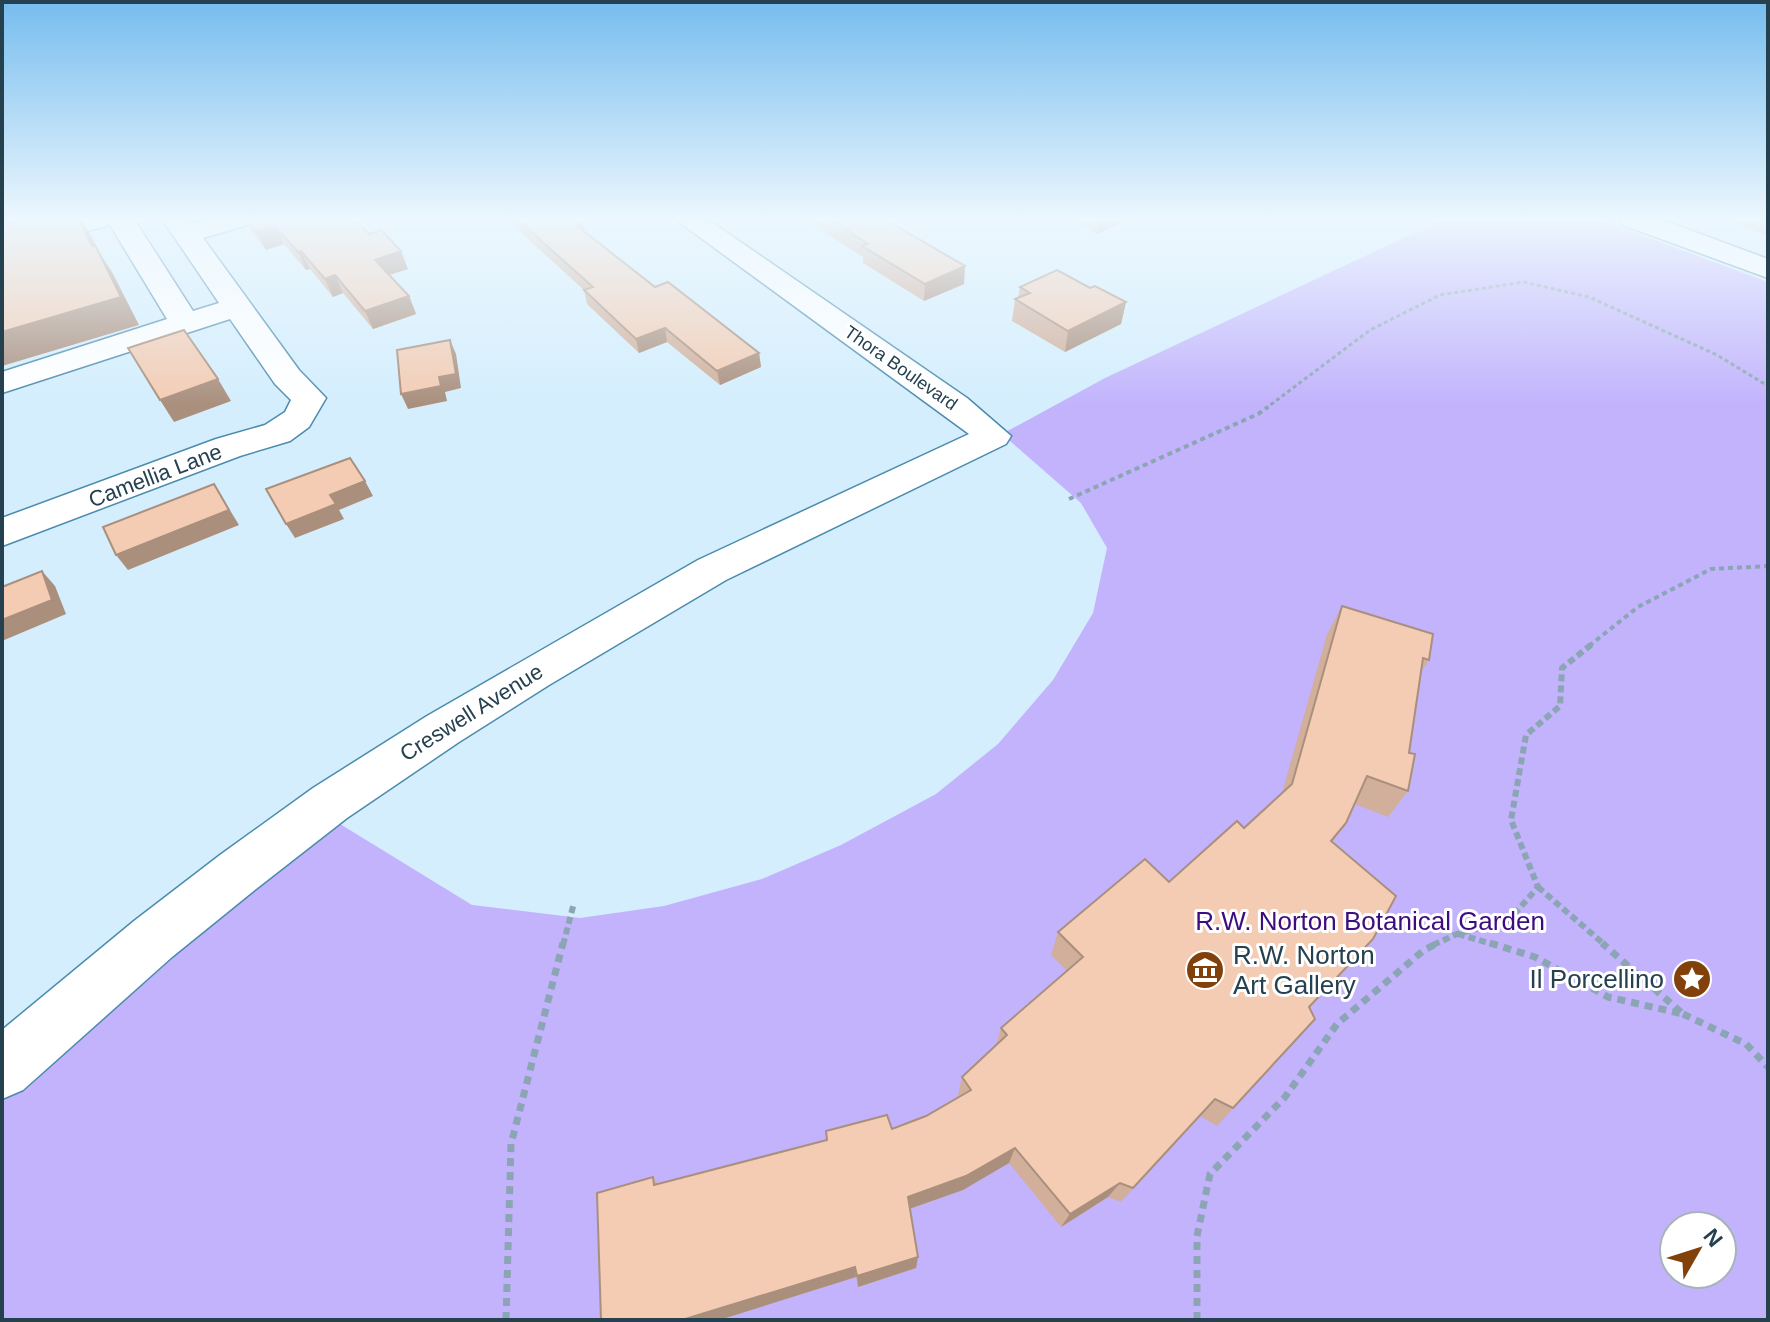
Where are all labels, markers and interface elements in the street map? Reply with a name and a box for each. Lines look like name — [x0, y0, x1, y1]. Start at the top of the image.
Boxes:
street label: Thora Boulevard — [841, 322, 961, 414]
street label: Camellia Lane — [85, 439, 225, 512]
street label: Creswell Avenue — [395, 659, 547, 766]
park label: R.W. Norton Botanical Garden — [1195, 906, 1545, 936]
place label: R.W. Norton Art Gallery — [1233, 940, 1375, 1000]
museum icon: R.W. Norton Art Gallery — [1184, 949, 1226, 991]
place icon: Il Porcellino — [1671, 958, 1713, 1000]
place label: Il Porcellino — [1530, 964, 1664, 994]
north arrow — [1658, 1210, 1738, 1290]
text: N — [1698, 1224, 1728, 1252]

